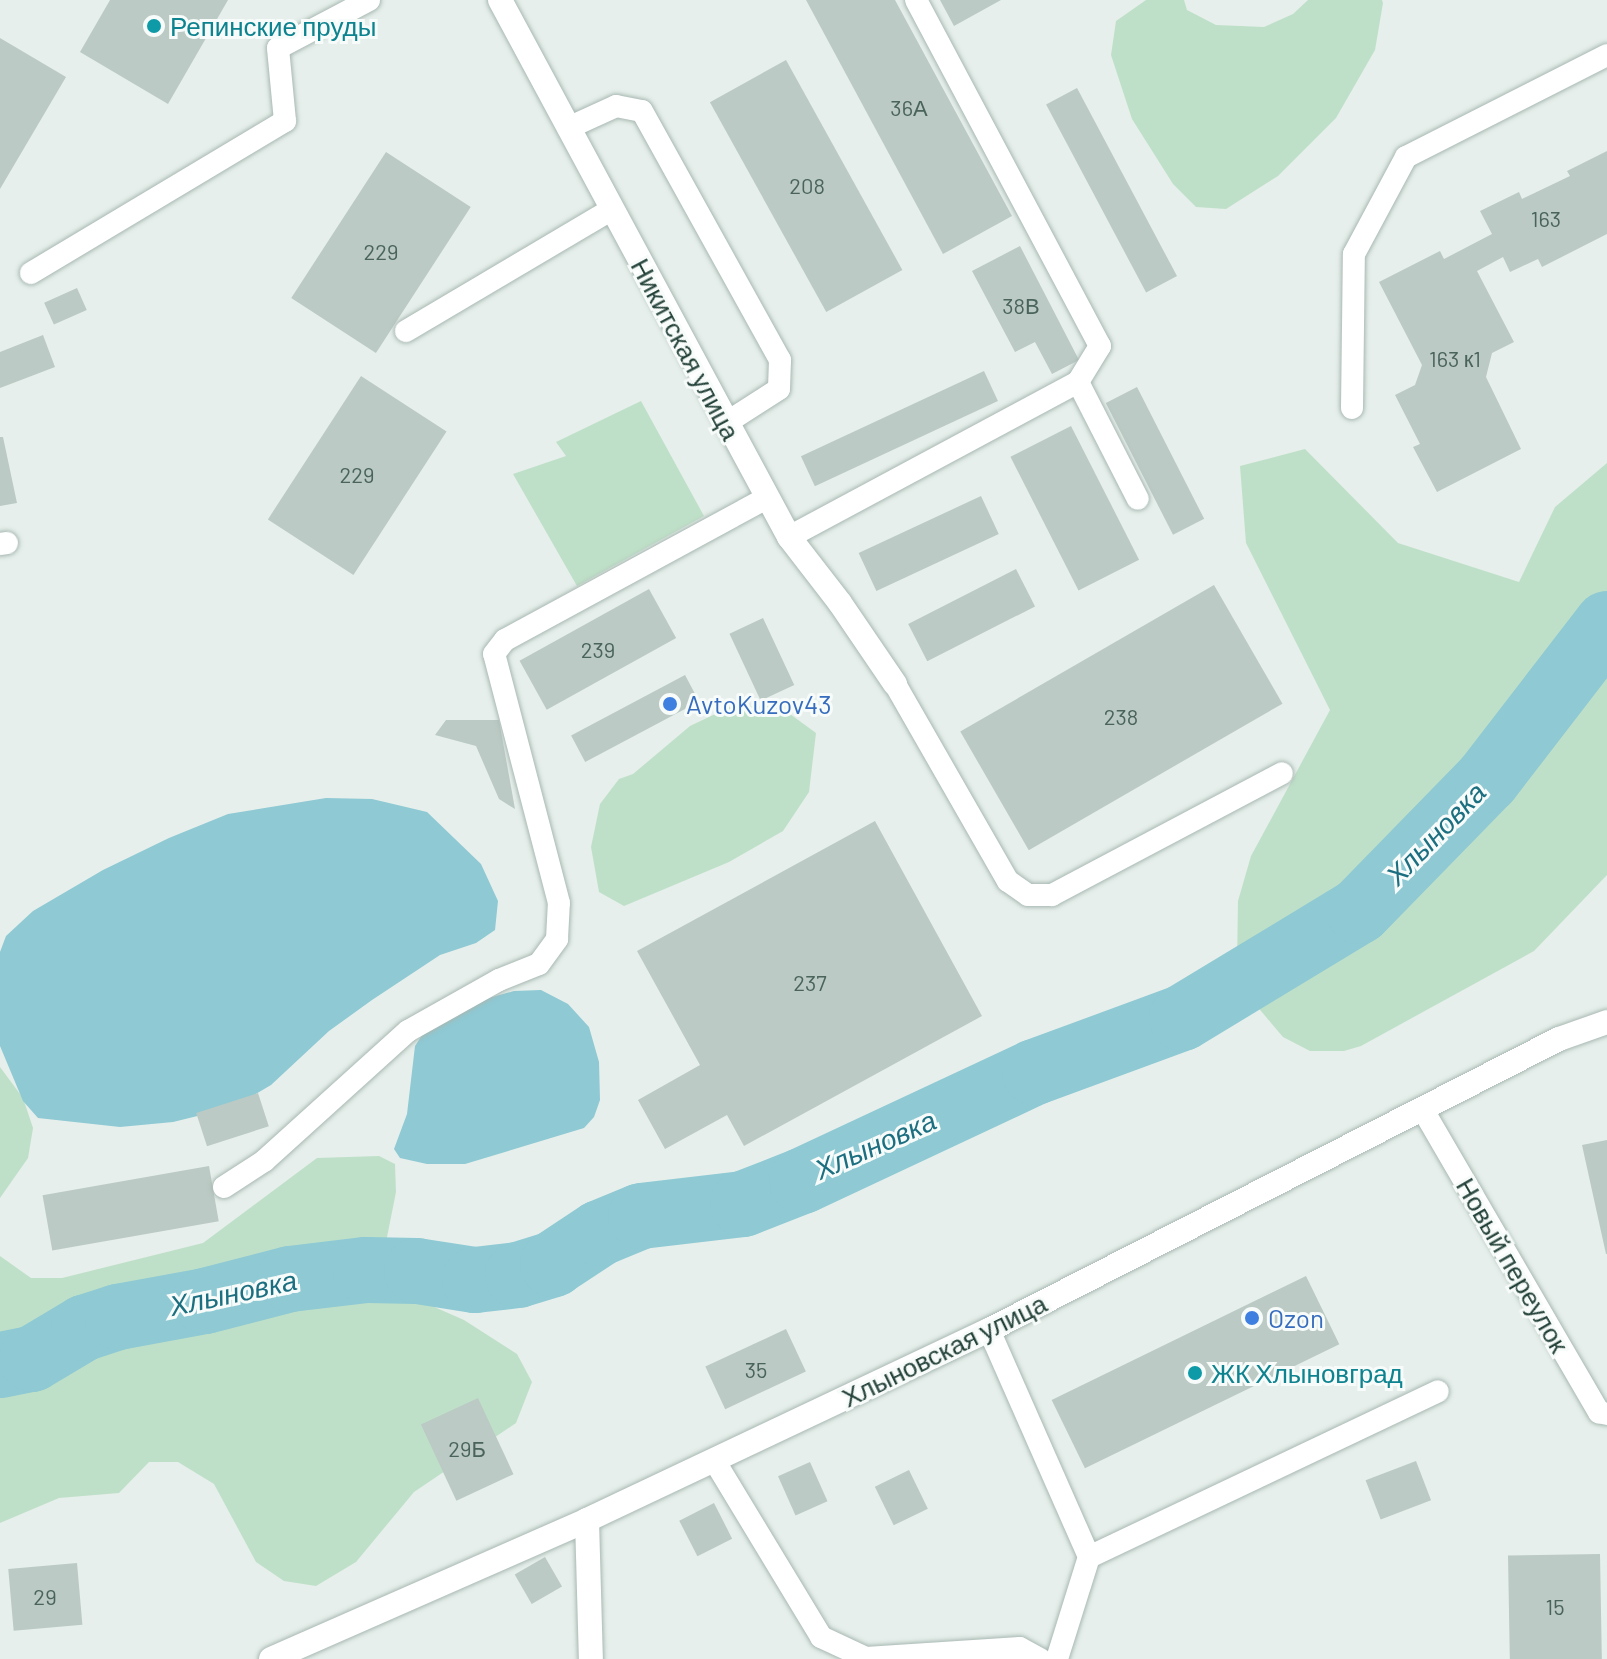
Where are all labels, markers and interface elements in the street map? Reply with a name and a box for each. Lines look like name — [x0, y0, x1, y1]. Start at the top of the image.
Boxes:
place label: Репинские пруды — [170, 10, 376, 42]
marker: Репинские пруды — [145, 17, 163, 35]
house number: 36А — [890, 95, 928, 121]
house number: 208 — [789, 173, 825, 199]
house number: 163 — [1531, 206, 1561, 232]
house number: 229 — [363, 239, 399, 265]
street label: Никитская улица — [625, 253, 747, 445]
house number: 38В — [1002, 293, 1040, 319]
house number: 163 к1 — [1429, 346, 1481, 372]
house number: 229 — [339, 462, 375, 488]
house number: 239 — [581, 637, 615, 663]
place label: AvtoKuzov43 — [686, 688, 832, 720]
marker: AvtoKuzov43 — [661, 695, 679, 713]
house number: 238 — [1104, 704, 1138, 730]
water label: Хлыновка — [1378, 775, 1492, 891]
house number: 237 — [793, 970, 827, 996]
water label: Хлыновка — [809, 1102, 941, 1186]
street label: Новый переулок — [1450, 1172, 1576, 1358]
water label: Хлыновка — [166, 1262, 300, 1322]
street label: Хлыновская улица — [837, 1287, 1051, 1413]
place label: Ozon — [1268, 1302, 1324, 1334]
marker: Ozon — [1243, 1309, 1261, 1327]
house number: 35 — [745, 1357, 767, 1383]
place label: ЖК Хлыновград — [1211, 1357, 1403, 1389]
marker: ЖК Хлыновград — [1186, 1364, 1204, 1382]
house number: 29Б — [448, 1436, 486, 1462]
house number: 29 — [33, 1584, 57, 1610]
house number: 15 — [1545, 1594, 1565, 1620]

